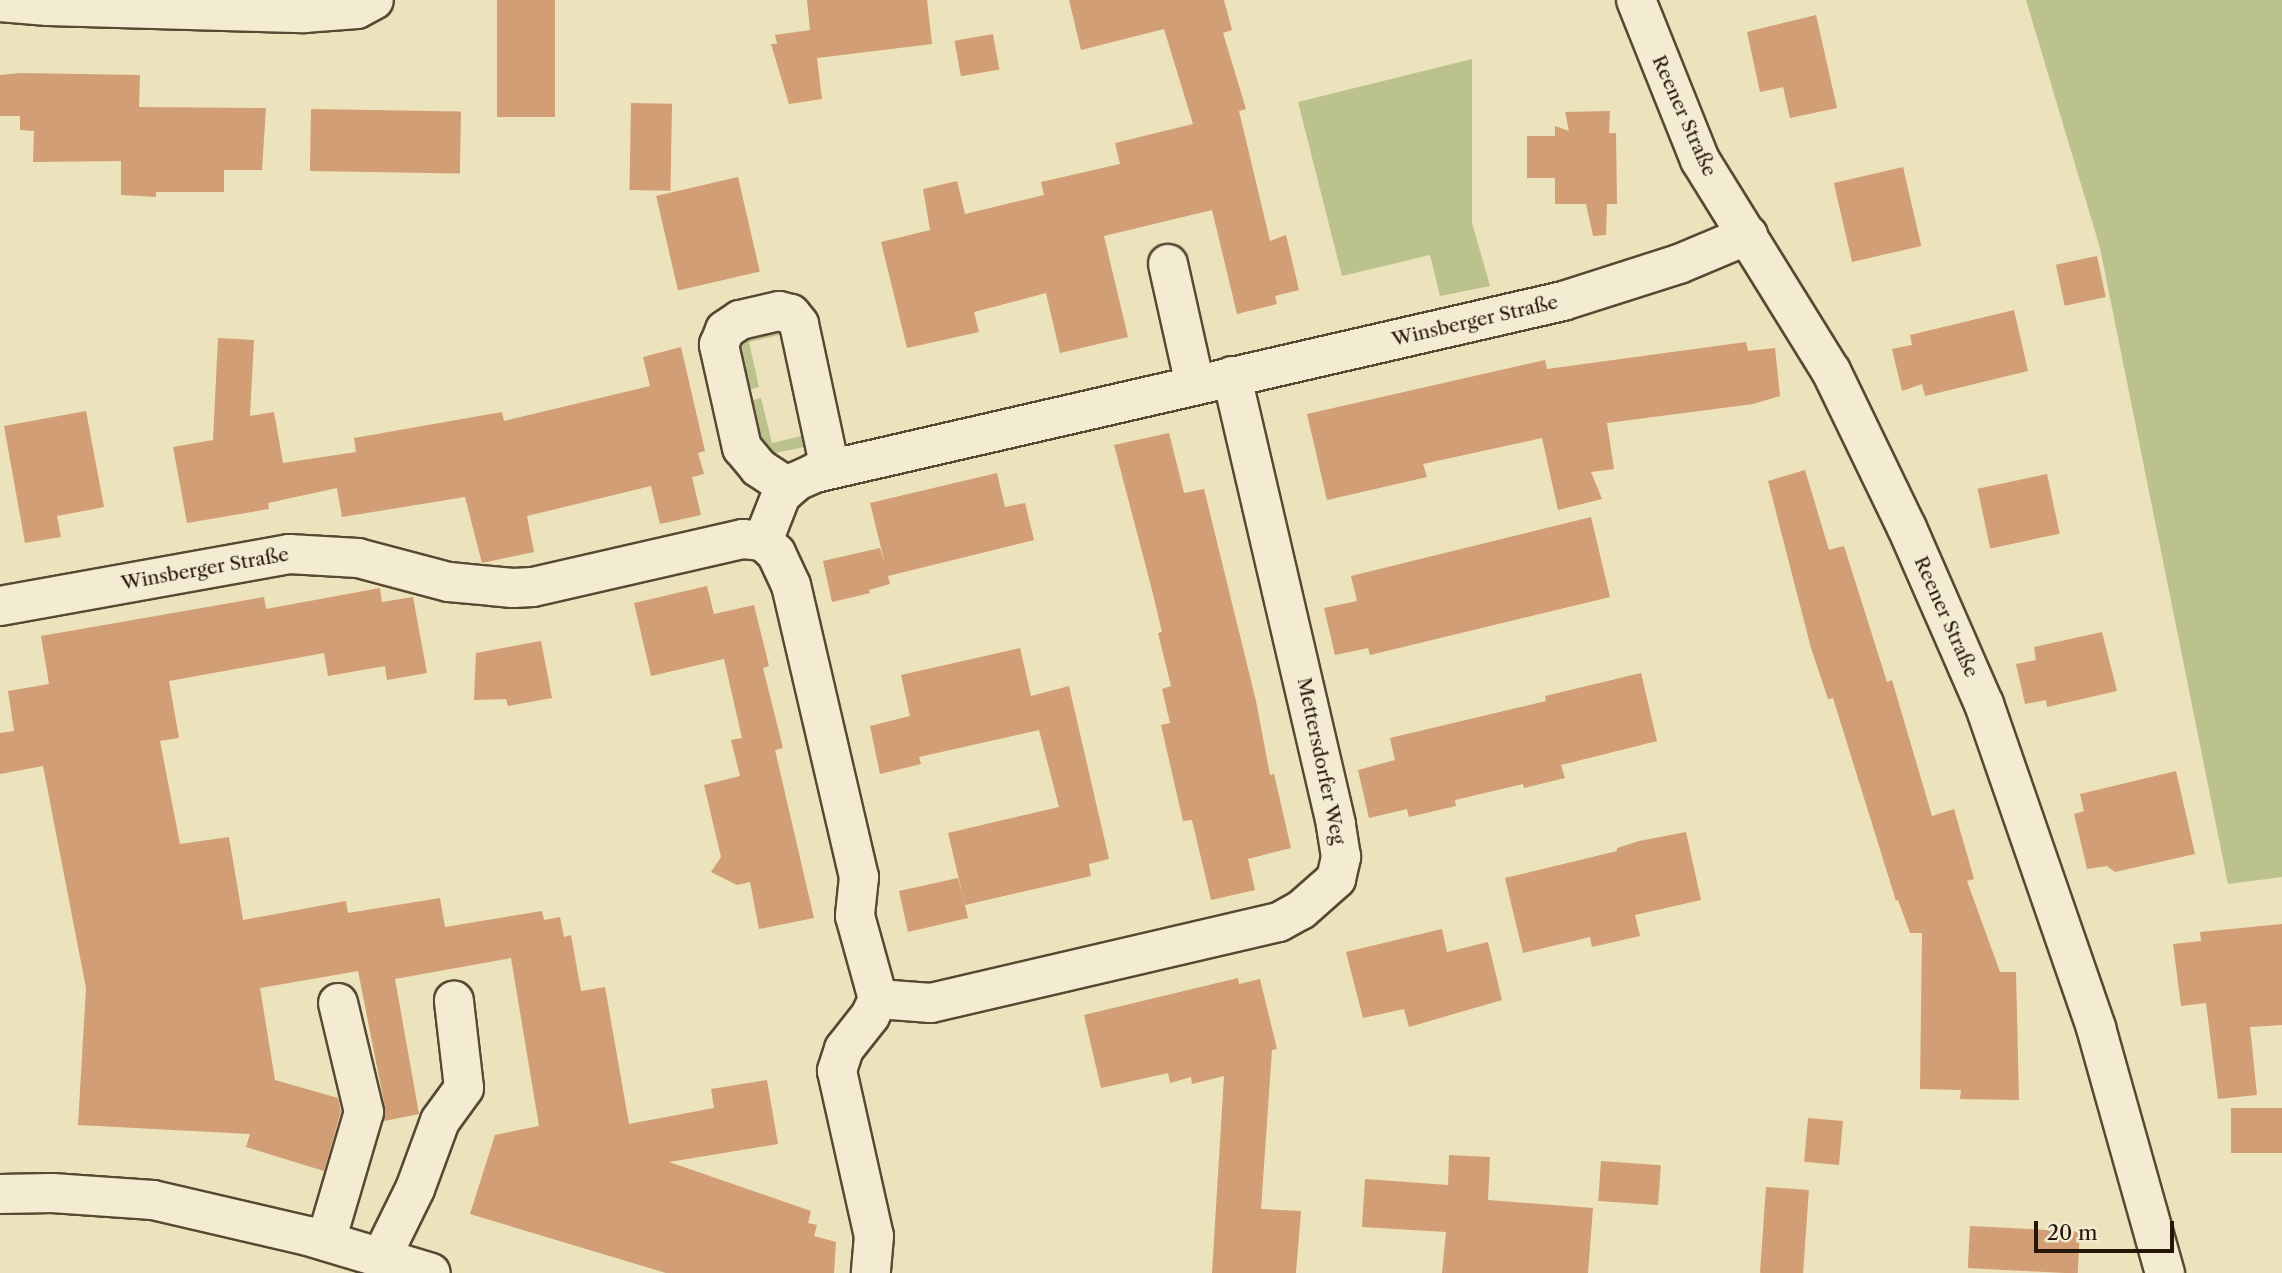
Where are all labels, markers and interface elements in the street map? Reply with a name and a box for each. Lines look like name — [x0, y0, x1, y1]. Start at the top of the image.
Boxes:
street label: Reener Straße — [1647, 52, 1721, 180]
street label: Winsberger Straße — [1389, 291, 1561, 351]
street label: Winsberger Straße — [119, 543, 291, 595]
street label: Reener Straße — [1909, 553, 1983, 681]
street label: Mettersdorfer Weg — [1292, 675, 1350, 847]
scale bar — [2037, 1206, 2177, 1250]
text: 20 m — [2047, 1220, 2098, 1245]

